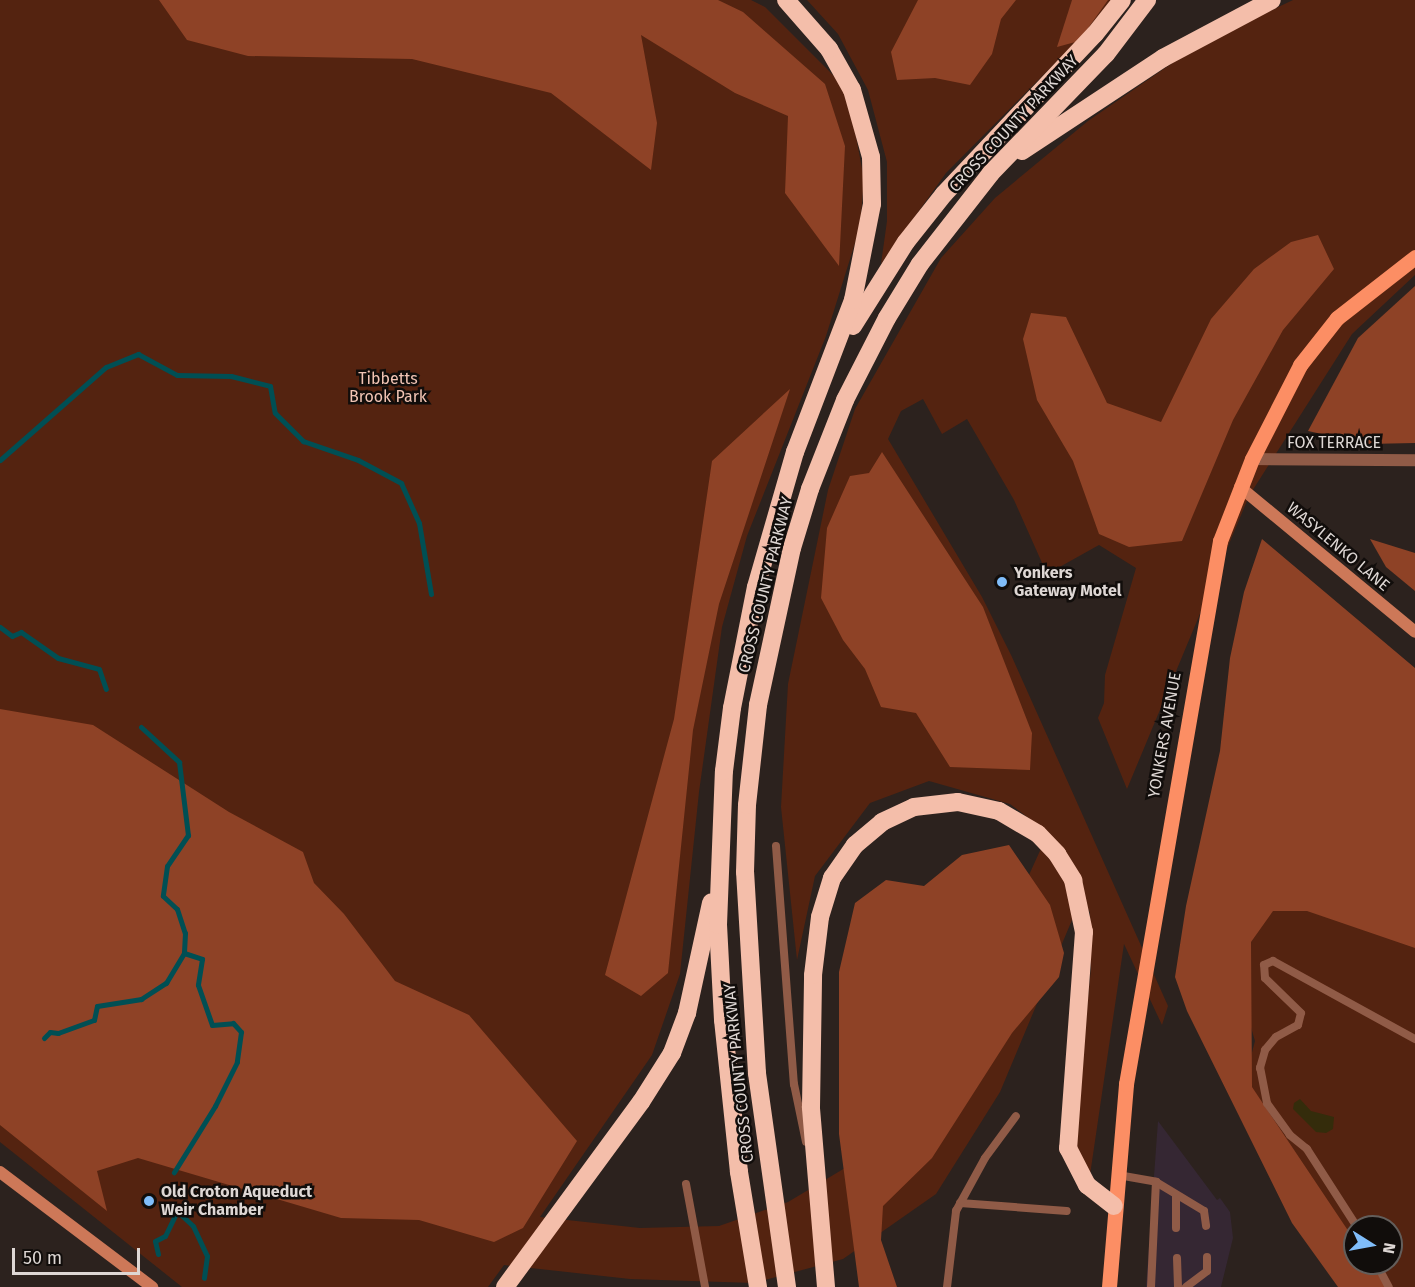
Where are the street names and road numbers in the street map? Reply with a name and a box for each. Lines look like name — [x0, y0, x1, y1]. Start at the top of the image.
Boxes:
street label: CROSS COUNTY PARKWAY — [945, 51, 1083, 197]
street label: FOX TERRACE — [1287, 433, 1381, 453]
street label: CROSS COUNTY PARKWAY — [735, 495, 797, 675]
street label: WASYLENKO LANE — [1283, 498, 1393, 596]
street label: YONKERS AVENUE — [1144, 671, 1186, 799]
street label: CROSS COUNTY PARKWAY — [720, 982, 758, 1164]

